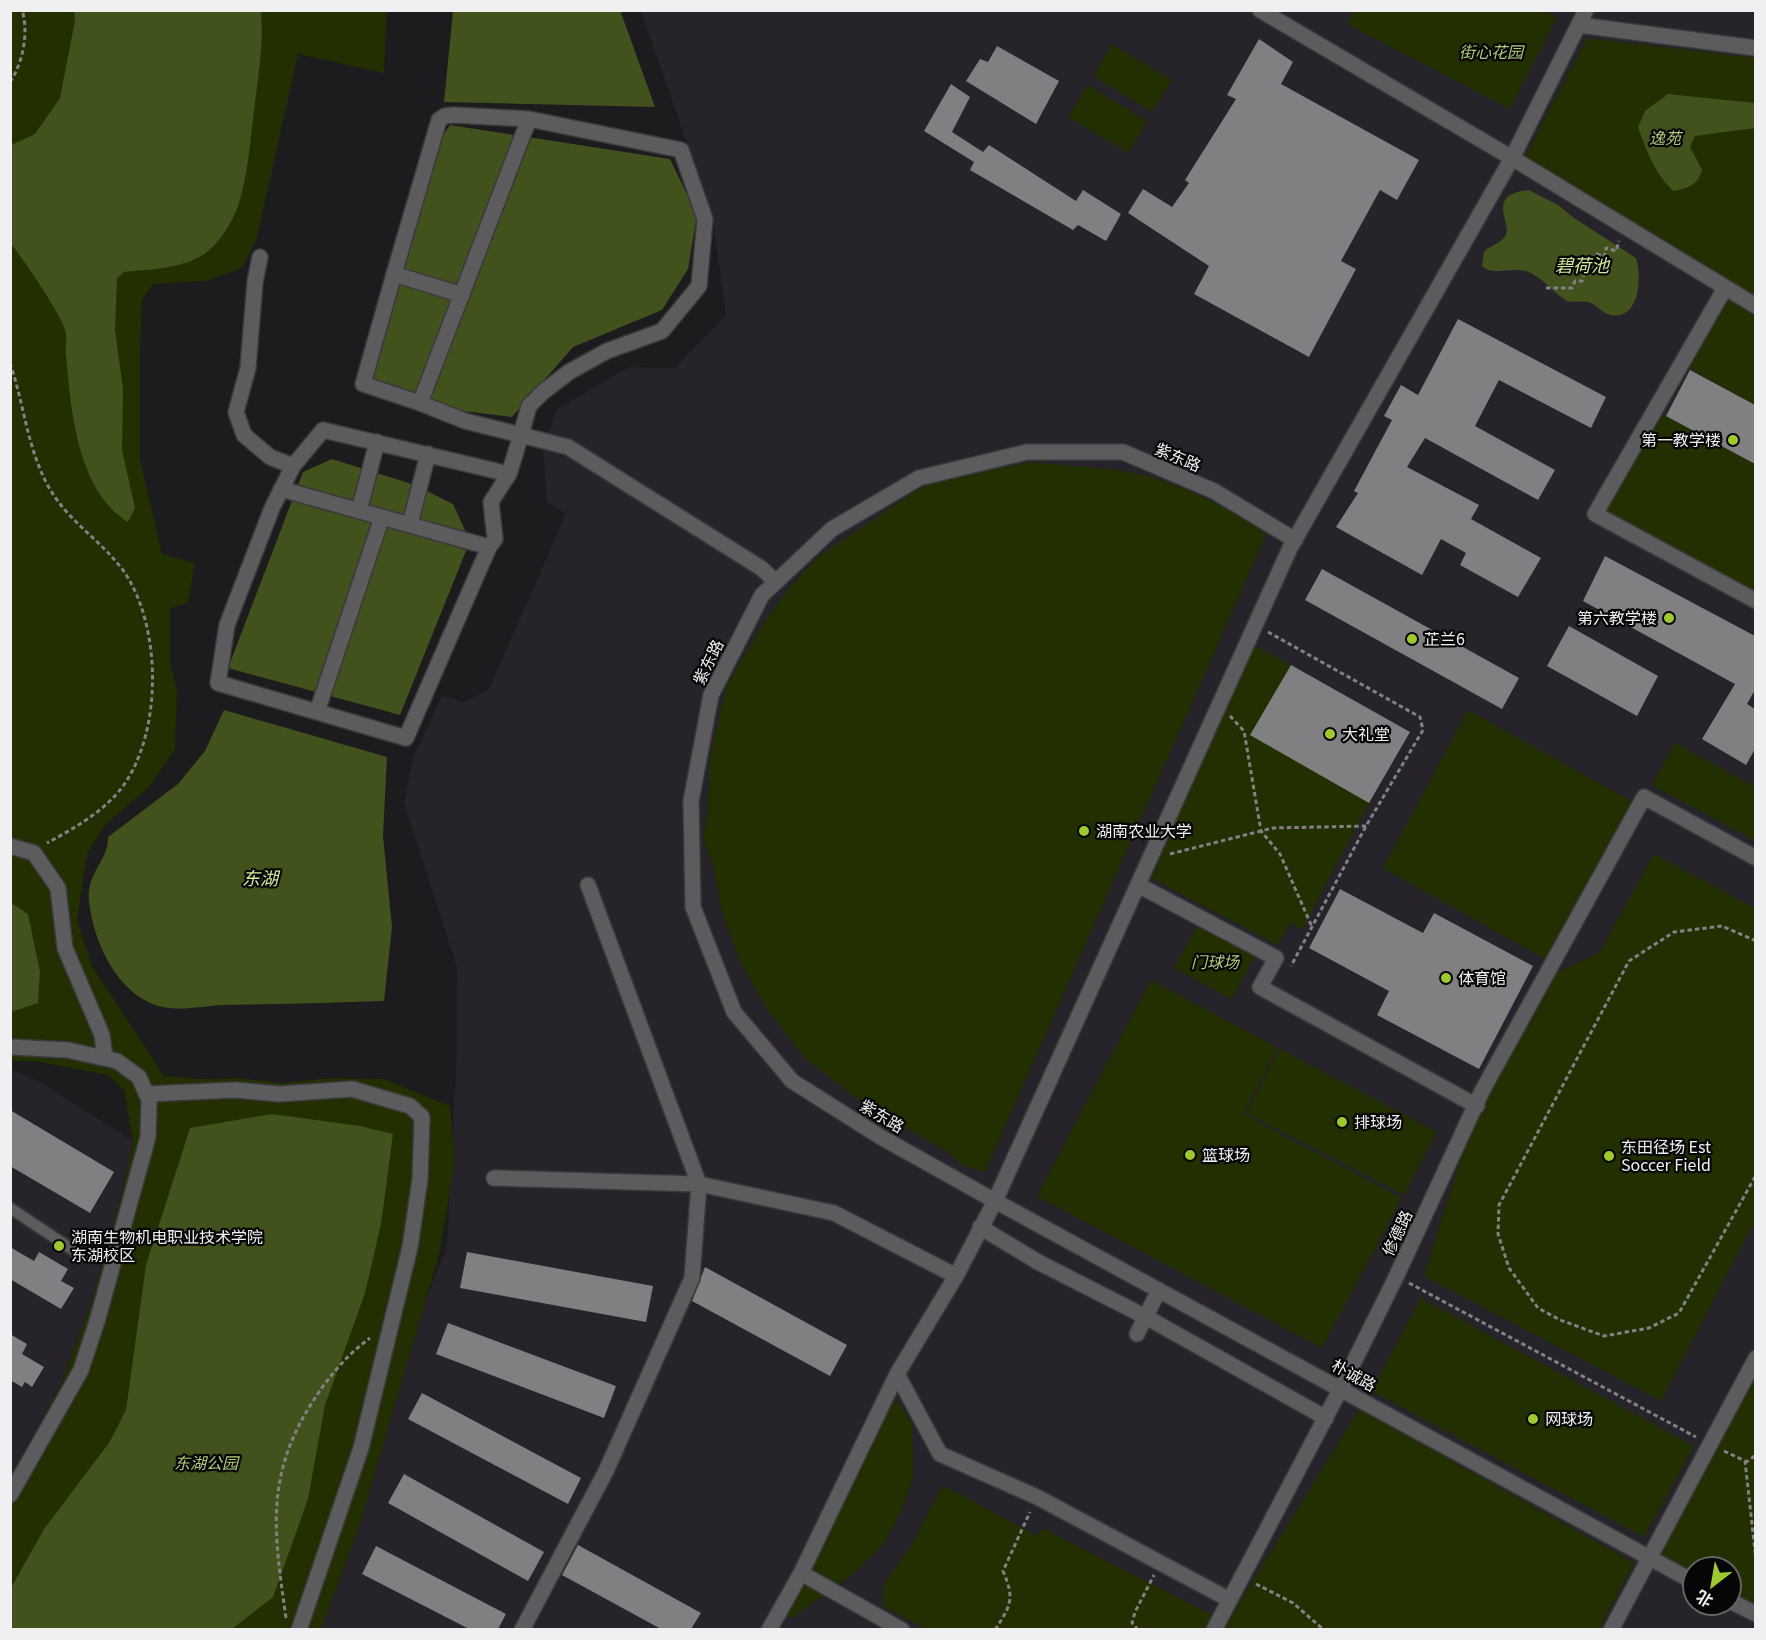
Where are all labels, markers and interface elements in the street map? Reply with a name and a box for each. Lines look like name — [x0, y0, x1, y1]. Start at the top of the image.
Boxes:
park label: 街心花园 — [1459, 42, 1523, 62]
park label: 逸苑 — [1649, 128, 1681, 148]
water label: 碧荷池 — [1555, 254, 1609, 276]
place label: 第一教学楼 — [1641, 430, 1721, 450]
marker: 第一教学楼 — [1726, 433, 1740, 447]
street label: 紫东路 — [1152, 439, 1204, 475]
place label: 第六教学楼 — [1577, 608, 1657, 628]
marker: 第六教学楼 — [1662, 611, 1676, 625]
place label: 芷兰6 — [1424, 629, 1465, 649]
marker: 芷兰6 — [1405, 632, 1419, 646]
street label: 紫东路 — [689, 636, 727, 688]
place label: 大礼堂 — [1342, 724, 1390, 744]
marker: 大礼堂 — [1323, 727, 1337, 741]
place label: 湖南农业大学 — [1096, 821, 1192, 841]
marker: 湖南农业大学 — [1077, 824, 1091, 838]
water label: 东湖 — [242, 867, 278, 889]
park label: 门球场 — [1191, 952, 1239, 972]
place label: 体育馆 — [1458, 968, 1506, 988]
marker: 体育馆 — [1439, 971, 1453, 985]
street label: 紫东路 — [856, 1095, 908, 1137]
place label: 排球场 — [1354, 1112, 1402, 1132]
marker: 排球场 — [1335, 1115, 1349, 1129]
place label: 东田径场 Est Soccer Field — [1621, 1137, 1711, 1175]
place label: 篮球场 — [1202, 1145, 1250, 1165]
marker: 篮球场 — [1183, 1148, 1197, 1162]
marker: 东田径场 Est Soccer Field — [1602, 1149, 1616, 1163]
street label: 修德路 — [1378, 1207, 1416, 1259]
place label: 湖南生物机电职业技术学院 东湖校区 — [71, 1227, 263, 1265]
marker: 湖南生物机电职业技术学院 东湖校区 — [52, 1239, 66, 1253]
street label: 朴诚路 — [1328, 1355, 1380, 1395]
place label: 网球场 — [1545, 1409, 1593, 1429]
marker: 网球场 — [1526, 1412, 1540, 1426]
park label: 东湖公园 — [174, 1453, 238, 1473]
north arrow — [1682, 1556, 1742, 1616]
text: 北 — [1691, 1585, 1717, 1614]

